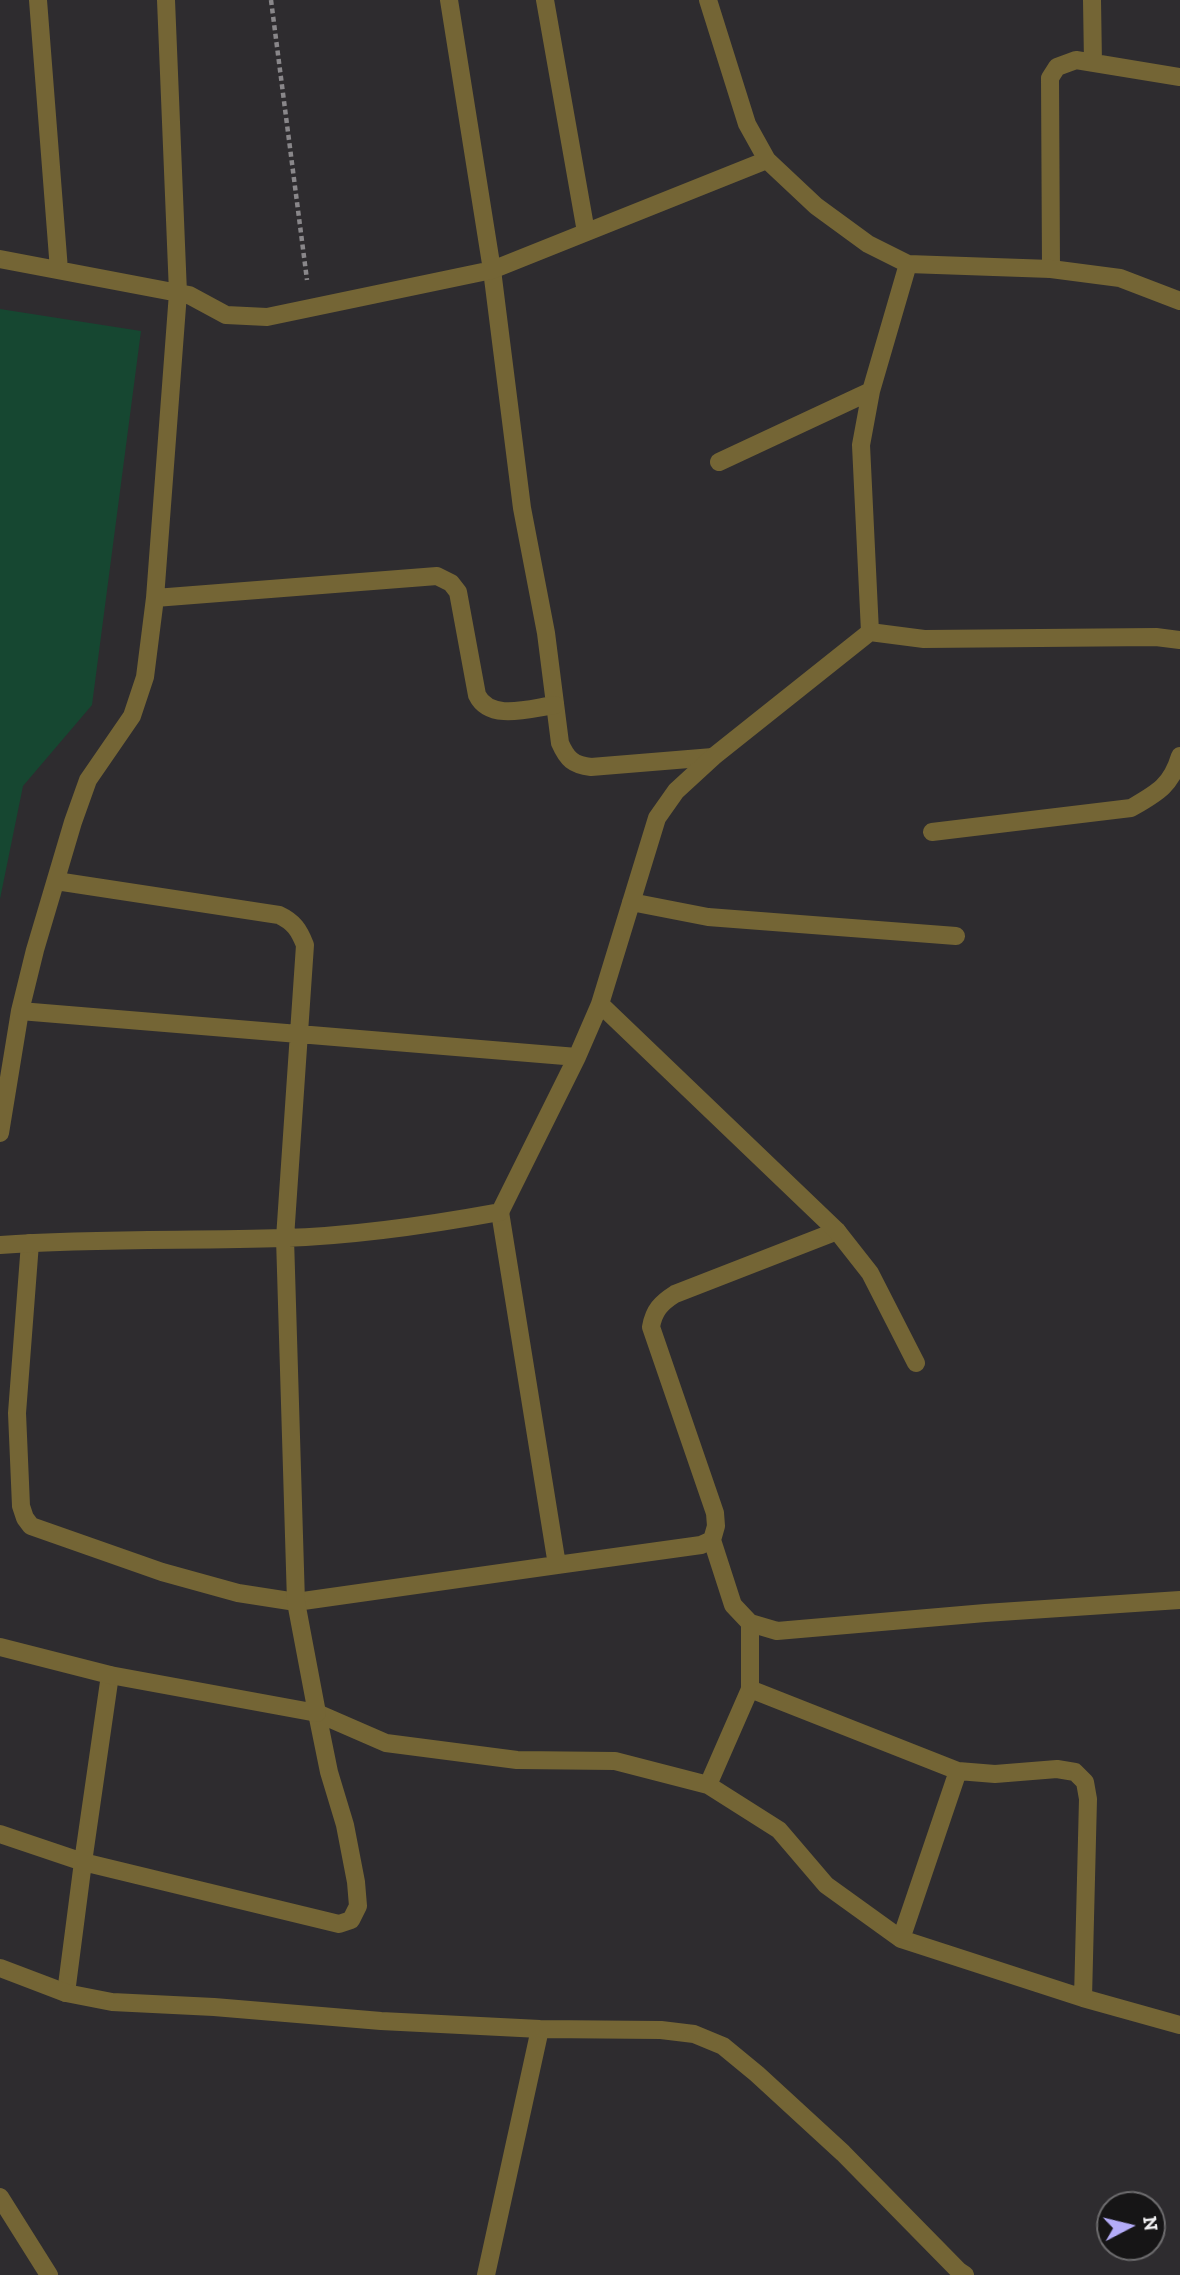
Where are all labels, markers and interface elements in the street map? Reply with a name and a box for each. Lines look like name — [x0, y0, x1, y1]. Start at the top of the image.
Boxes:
north arrow — [1096, 2191, 1166, 2261]
text: N — [1138, 2215, 1163, 2232]

